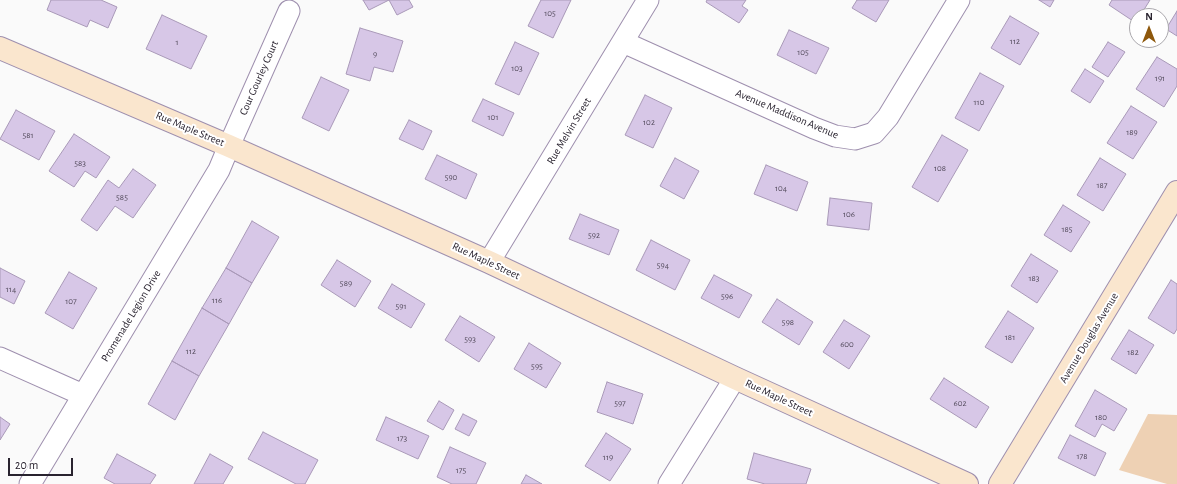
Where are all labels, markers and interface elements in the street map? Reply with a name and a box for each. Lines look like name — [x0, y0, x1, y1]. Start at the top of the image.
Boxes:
house number: 105 — [544, 8, 556, 18]
north arrow — [1129, 8, 1169, 48]
text: N — [1145, 11, 1153, 22]
house number: 112 — [1010, 36, 1020, 46]
house number: 1 — [175, 37, 179, 47]
street label: Cour Gourley Court — [237, 39, 281, 117]
house number: 105 — [797, 47, 809, 57]
house number: 9 — [373, 49, 377, 59]
house number: 103 — [511, 63, 523, 73]
house number: 191 — [1155, 73, 1165, 83]
street label: Avenue Maddison Avenue — [734, 86, 840, 142]
street label: Rue Melvin Street — [544, 95, 594, 167]
house number: 110 — [974, 97, 984, 107]
street label: Rue Maple Street — [154, 109, 226, 149]
house number: 101 — [488, 112, 498, 122]
house number: 102 — [643, 117, 655, 127]
house number: 189 — [1126, 127, 1138, 137]
house number: 581 — [22, 130, 34, 140]
house number: 583 — [74, 158, 86, 168]
house number: 108 — [934, 163, 946, 173]
house number: 590 — [445, 172, 457, 182]
house number: 187 — [1096, 180, 1108, 190]
house number: 104 — [775, 183, 787, 193]
house number: 585 — [116, 192, 128, 202]
house number: 106 — [843, 209, 855, 219]
house number: 185 — [1061, 224, 1073, 234]
house number: 592 — [588, 230, 600, 240]
street label: Rue Maple Street — [450, 240, 522, 282]
house number: 594 — [657, 260, 669, 270]
street label: Promenade Legion Drive — [98, 268, 164, 364]
house number: 183 — [1028, 273, 1040, 283]
house number: 589 — [340, 278, 352, 288]
house number: 114 — [6, 284, 16, 294]
street label: Avenue Douglas Avenue — [1057, 290, 1121, 386]
house number: 596 — [721, 291, 733, 301]
house number: 116 — [212, 295, 222, 305]
house number: 107 — [65, 296, 77, 306]
house number: 591 — [395, 301, 407, 311]
house number: 598 — [782, 317, 794, 327]
house number: 181 — [1005, 332, 1015, 342]
house number: 593 — [464, 334, 476, 344]
house number: 600 — [840, 339, 854, 349]
house number: 112 — [186, 346, 196, 356]
house number: 182 — [1127, 347, 1139, 357]
house number: 595 — [531, 361, 543, 371]
street label: Rue Maple Street — [743, 377, 815, 419]
house number: 597 — [614, 398, 626, 408]
house number: 602 — [953, 398, 967, 408]
house number: 180 — [1095, 412, 1107, 422]
house number: 173 — [397, 433, 407, 443]
scale bar — [10, 450, 75, 476]
house number: 178 — [1076, 451, 1088, 461]
house number: 119 — [603, 452, 613, 462]
text: 20 m — [15, 459, 38, 471]
house number: 175 — [456, 465, 466, 475]

